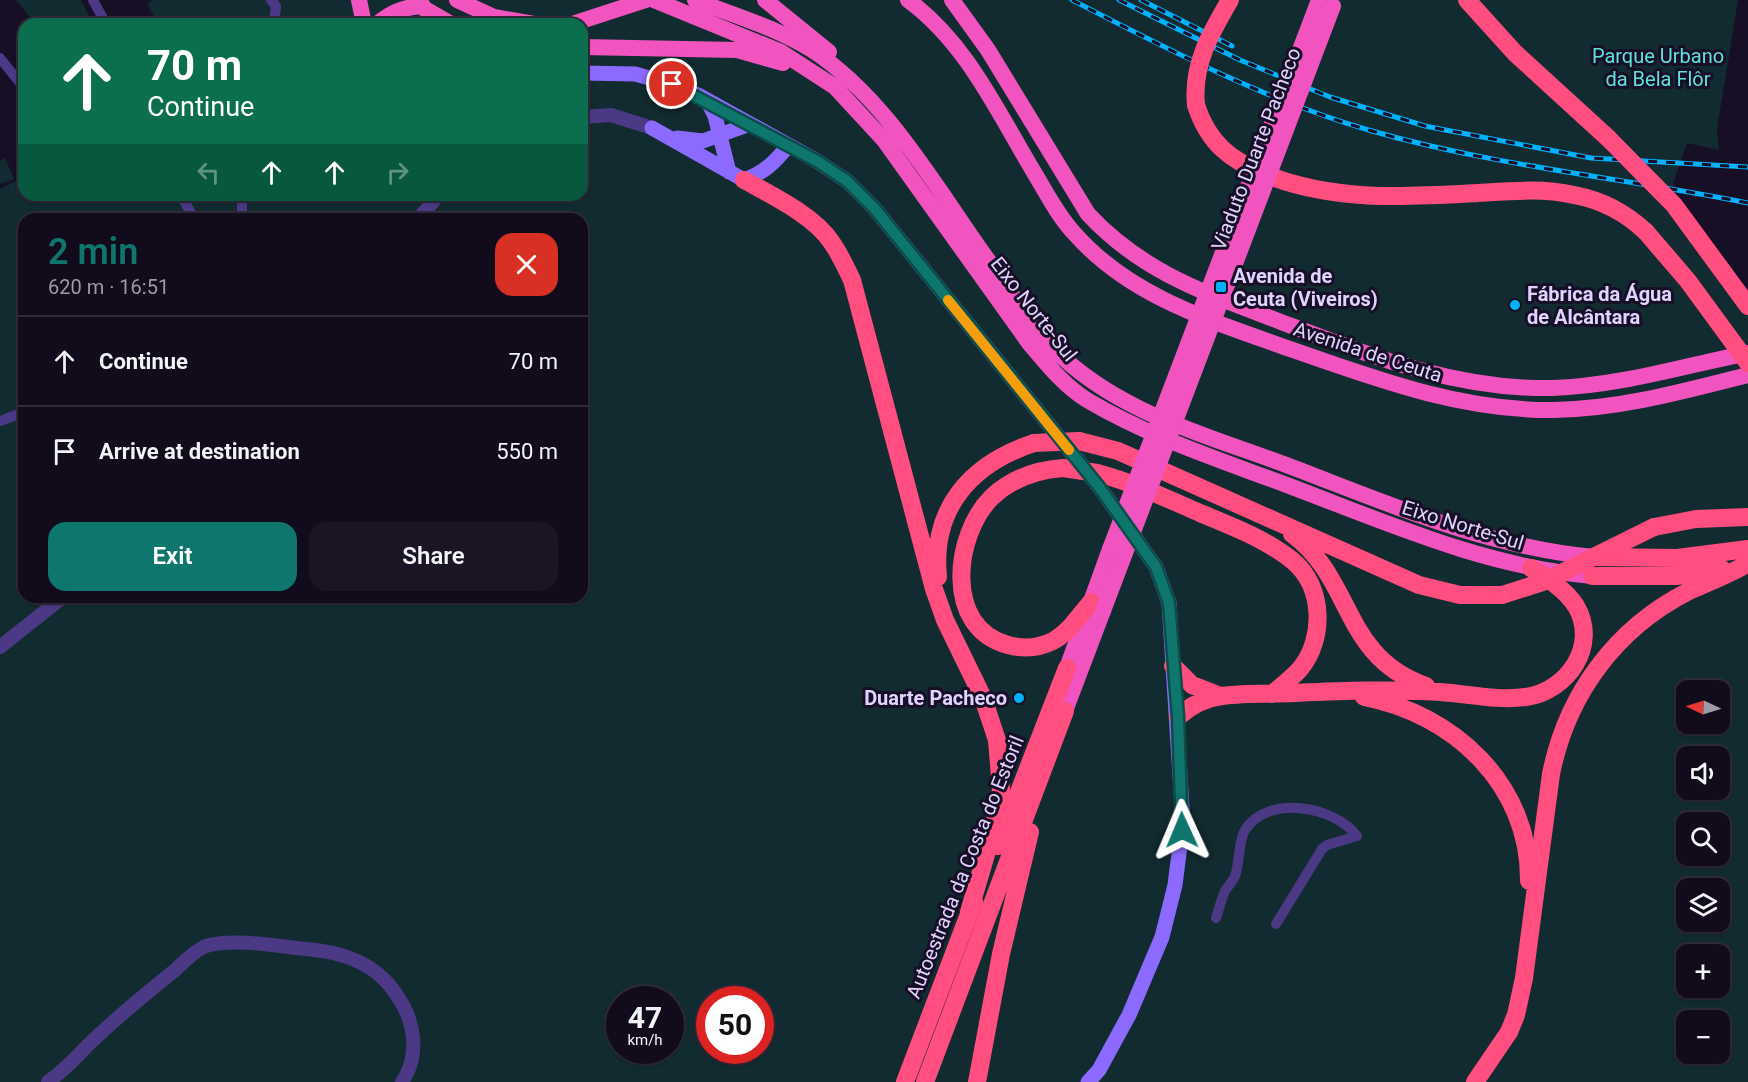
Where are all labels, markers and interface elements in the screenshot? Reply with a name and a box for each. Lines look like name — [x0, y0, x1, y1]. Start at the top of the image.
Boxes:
text: 70 m — [147, 41, 242, 90]
icon: ahead — [48, 42, 126, 120]
street label: Viaduto Duarte Pacheco — [1206, 44, 1306, 254]
park label: Parque Urbano da Bela Flôr — [1592, 44, 1724, 91]
pin — [646, 58, 697, 109]
icon: arrive — [655, 67, 688, 100]
text: Continue — [147, 91, 254, 123]
icon: left — [192, 156, 225, 189]
icon: ahead — [255, 156, 288, 189]
icon: ahead — [318, 156, 351, 189]
icon: right — [381, 156, 414, 189]
text: 2 min — [48, 231, 138, 273]
button: close — [495, 233, 558, 296]
street label: Eixo Norte-Sul — [986, 252, 1082, 366]
place label: Avenida de Ceuta (Viveiros) — [1233, 264, 1378, 311]
text: 620 m · 16:51 — [48, 275, 169, 299]
marker: Avenida de Ceuta (Viveiros) — [1214, 280, 1228, 294]
place label: Fábrica da Água de Alcântara — [1527, 282, 1672, 329]
marker: Fábrica da Água de Alcântara — [1508, 298, 1522, 312]
street label: Avenida de Ceuta — [1291, 317, 1445, 387]
icon: ahead — [48, 345, 81, 378]
text: Continue — [99, 349, 188, 374]
text: 70 m — [509, 349, 558, 374]
icon: arrive — [48, 435, 81, 468]
text: Arrive at destination — [99, 439, 300, 464]
text: 550 m — [496, 439, 558, 464]
street label: Eixo Norte-Sul — [1399, 495, 1527, 555]
button: Exit — [48, 522, 297, 591]
button: Share — [309, 522, 558, 591]
north arrow — [1676, 680, 1730, 734]
map controls — [1676, 680, 1730, 1064]
place label: Duarte Pacheco — [864, 686, 1007, 710]
marker: Duarte Pacheco — [1012, 691, 1026, 705]
street label: Autoestrada da Costa do Estoril — [901, 732, 1029, 1002]
button: sound — [1676, 746, 1730, 800]
position arrow — [1150, 798, 1214, 862]
button: search — [1676, 812, 1730, 866]
button: layers — [1676, 878, 1730, 932]
button: + — [1676, 944, 1730, 998]
speed limit sign: 50 — [696, 986, 774, 1064]
text: 47 — [628, 1000, 662, 1035]
button: − — [1676, 1010, 1730, 1064]
text: km/h — [627, 1031, 663, 1049]

